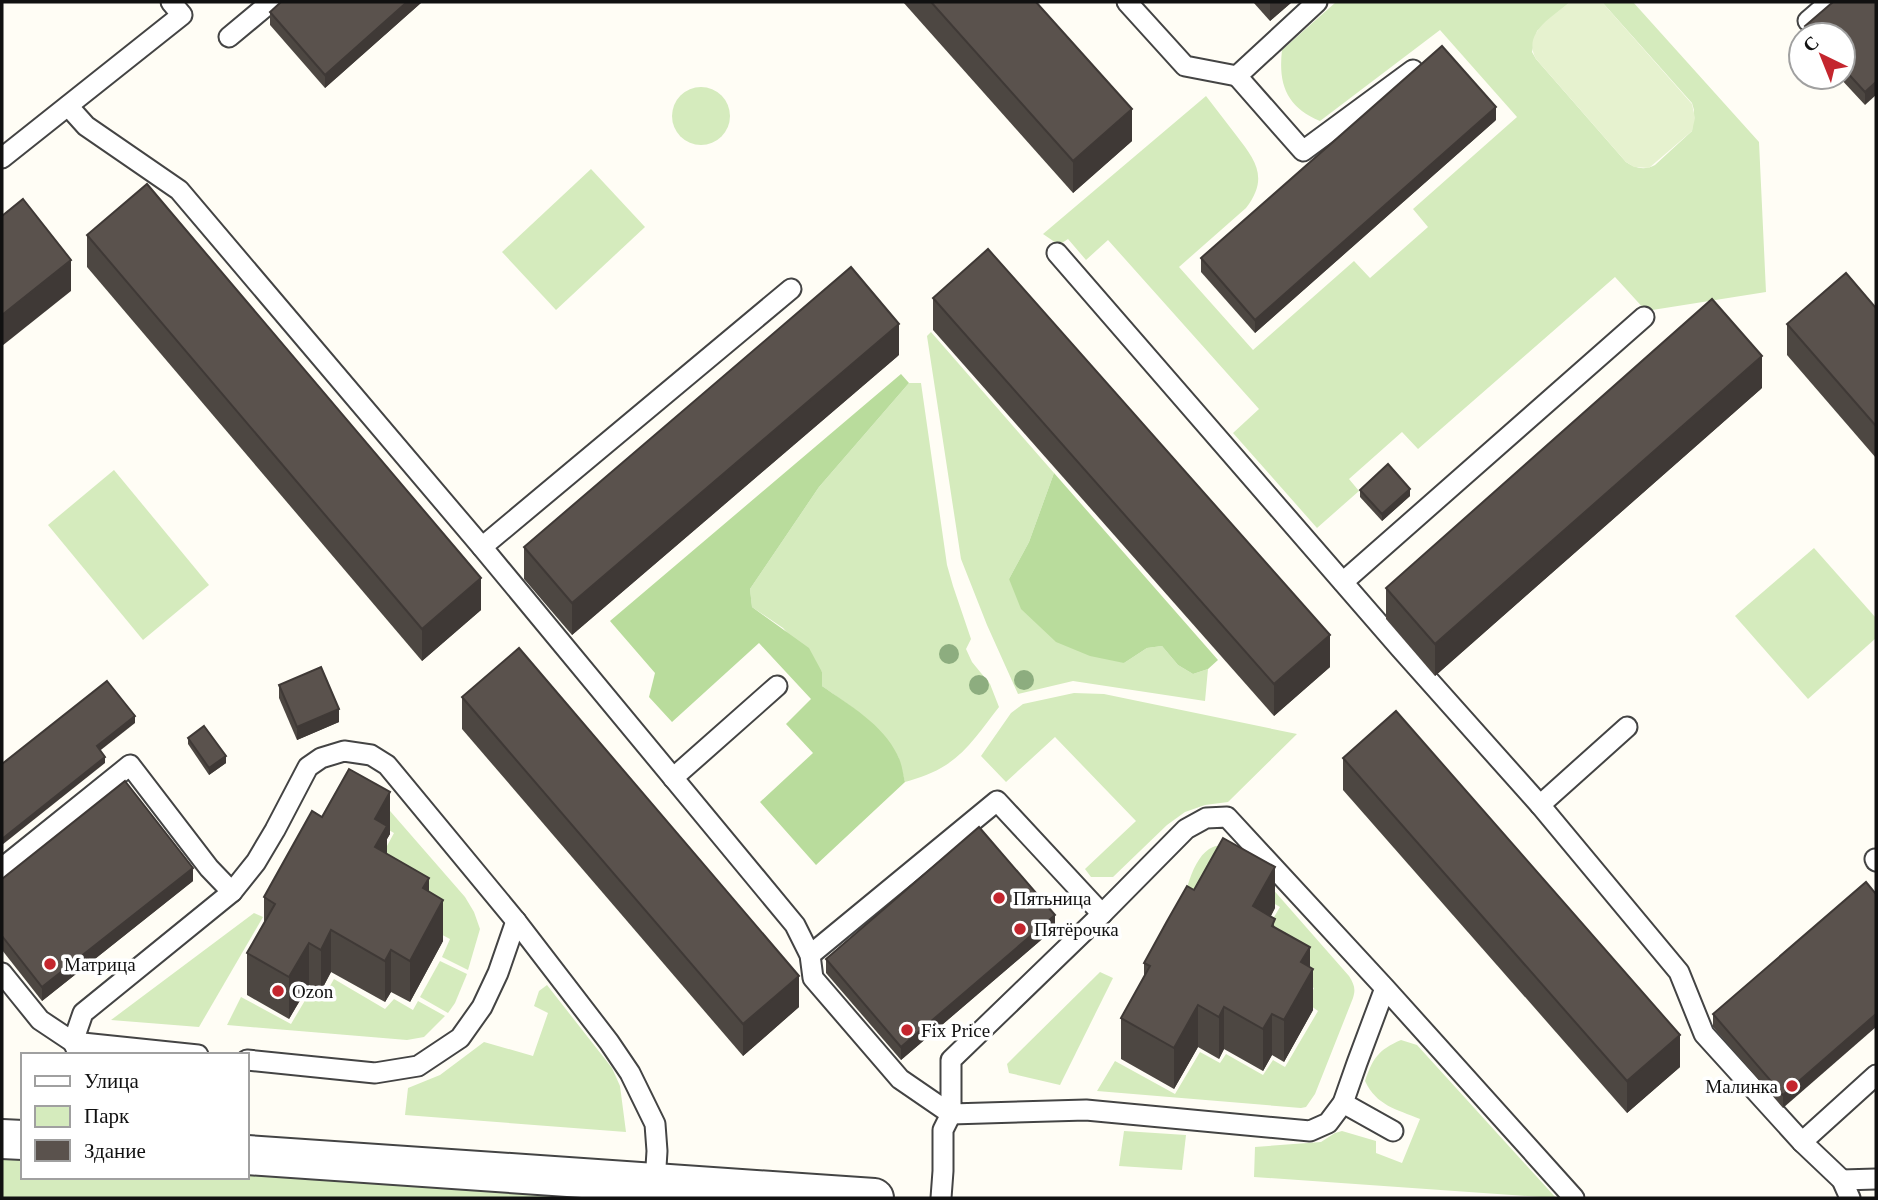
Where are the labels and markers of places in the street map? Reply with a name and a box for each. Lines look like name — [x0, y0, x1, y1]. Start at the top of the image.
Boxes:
place label: Пятьница — [1013, 888, 1092, 909]
marker: Пятьница — [991, 890, 1007, 906]
place label: Пятёрочка — [1034, 919, 1119, 940]
marker: Пятёрочка — [1012, 921, 1028, 937]
place label: Матрица — [64, 954, 136, 975]
marker: Матрица — [42, 956, 58, 972]
place label: Ozon — [292, 981, 334, 1002]
marker: Ozon — [270, 983, 286, 999]
place label: Fix Price — [921, 1020, 990, 1041]
marker: Fix Price — [899, 1022, 915, 1038]
place label: Малинка — [1705, 1076, 1779, 1097]
marker: Малинка — [1784, 1078, 1800, 1094]

